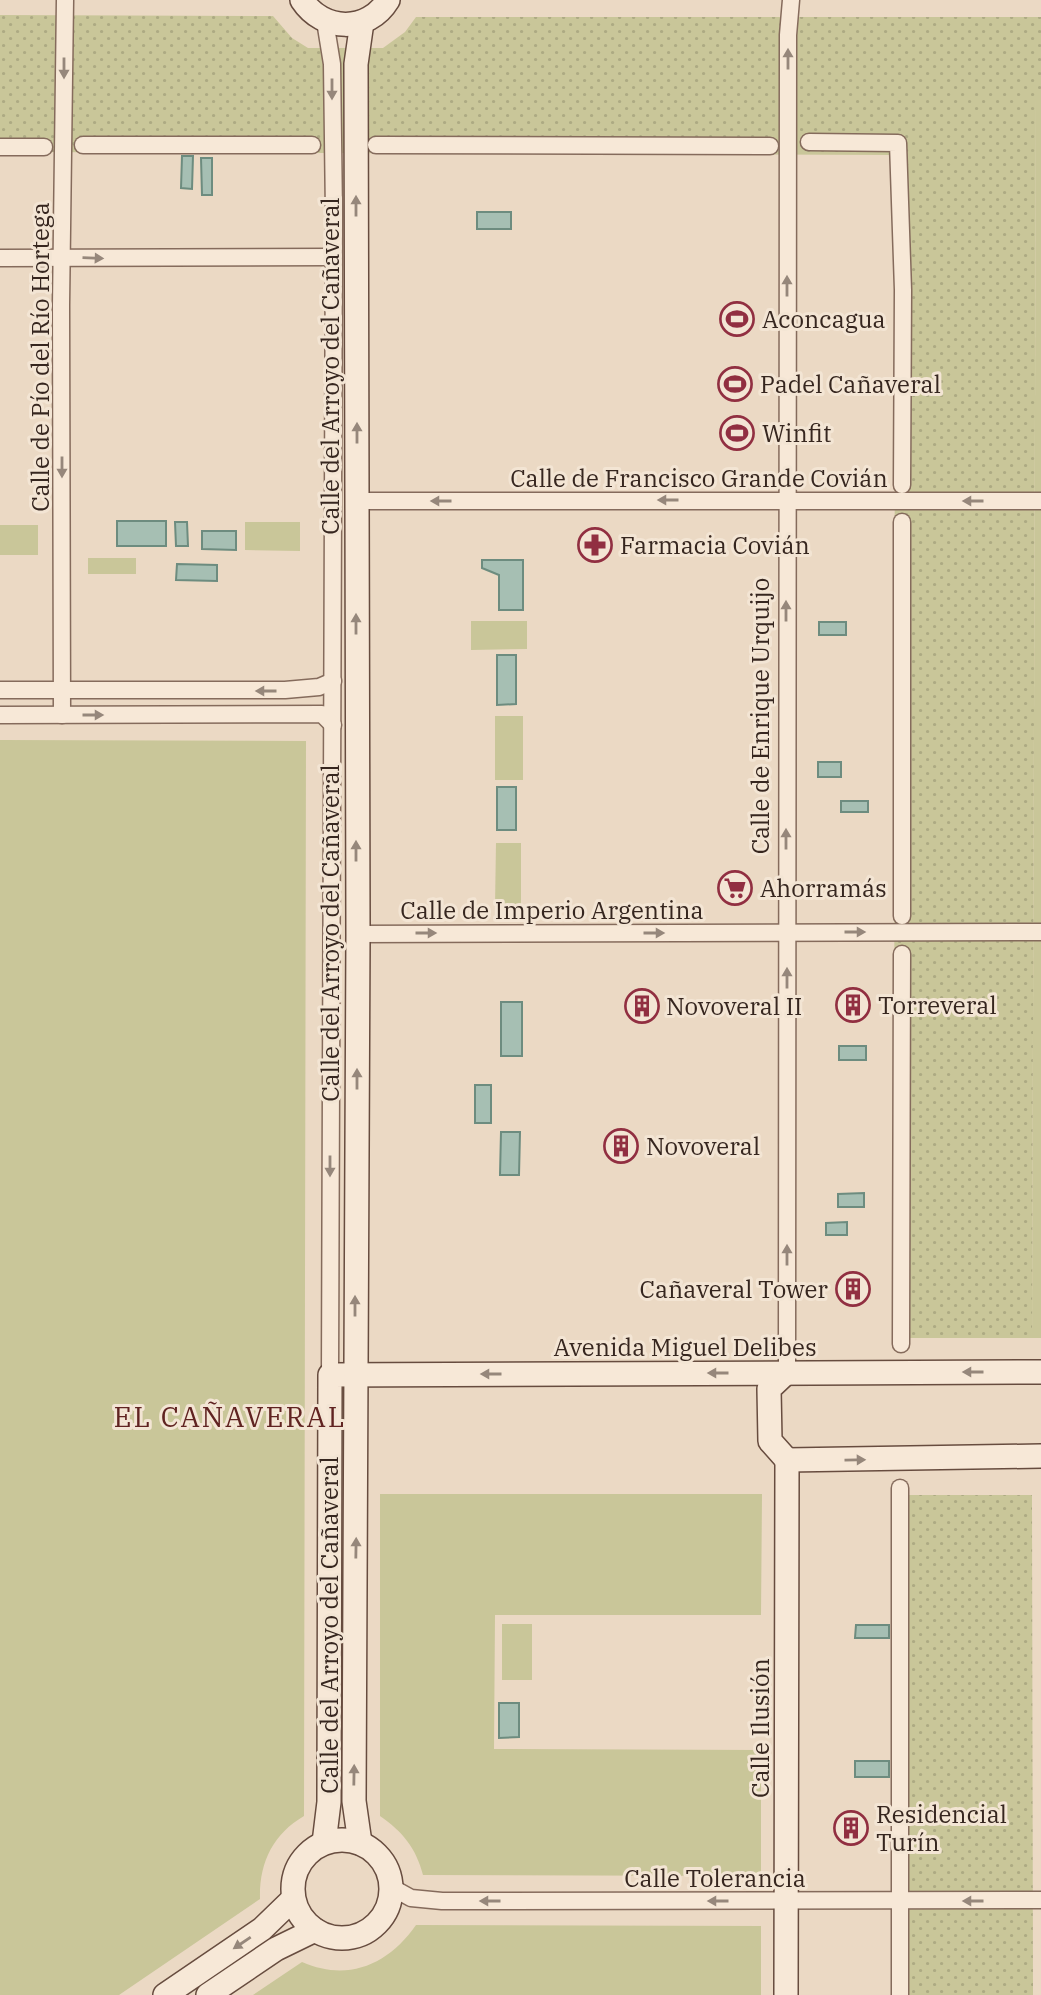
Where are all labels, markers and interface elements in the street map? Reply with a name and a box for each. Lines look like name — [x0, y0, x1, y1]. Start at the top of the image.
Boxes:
one-way arrow — [782, 47, 794, 69]
one-way arrow — [58, 57, 70, 79]
one-way arrow — [327, 78, 338, 100]
one-way arrow — [350, 194, 362, 216]
street label: Calle del Arroyo del Cañaveral — [314, 197, 346, 535]
street label: Calle de Pío del Río Hortega — [24, 202, 56, 512]
one-way arrow — [82, 252, 104, 264]
one-way arrow — [781, 275, 793, 297]
sports icon: Aconcagua — [718, 300, 756, 338]
place label: Aconcagua — [762, 303, 886, 335]
sports icon: Padel Cañaveral — [716, 365, 754, 403]
place label: Padel Cañaveral — [760, 368, 941, 400]
sports icon: Winfit — [718, 414, 756, 452]
place label: Winfit — [762, 417, 831, 449]
one-way arrow — [351, 422, 363, 444]
one-way arrow — [56, 456, 68, 478]
street label: Calle de Francisco Grande Covián — [510, 462, 888, 494]
one-way arrow — [657, 494, 679, 506]
one-way arrow — [430, 495, 452, 507]
one-way arrow — [962, 495, 984, 507]
pharmacy icon: Farmacia Covián — [576, 526, 614, 564]
place label: Farmacia Covián — [620, 529, 810, 561]
street label: Calle de Enrique Urquijo — [744, 578, 776, 854]
one-way arrow — [780, 600, 792, 622]
one-way arrow — [350, 612, 362, 634]
one-way arrow — [255, 685, 277, 697]
one-way arrow — [82, 709, 104, 721]
street label: Calle del Arroyo del Cañaveral — [314, 764, 346, 1102]
one-way arrow — [780, 828, 792, 850]
one-way arrow — [350, 840, 362, 862]
supermarket icon: Ahorramás — [716, 869, 754, 907]
place label: Ahorramás — [760, 872, 887, 904]
street label: Calle de Imperio Argentina — [400, 894, 704, 926]
one-way arrow — [844, 926, 866, 938]
one-way arrow — [415, 927, 437, 939]
one-way arrow — [643, 927, 665, 939]
one-way arrow — [781, 967, 793, 989]
building icon: Torreveral — [834, 986, 872, 1024]
building icon: Novoveral II — [623, 987, 661, 1025]
place label: Torreveral — [878, 989, 997, 1021]
place label: Novoveral II — [666, 990, 802, 1022]
one-way arrow — [351, 1067, 363, 1089]
building icon: Novoveral — [602, 1127, 640, 1165]
place label: Novoveral — [646, 1130, 760, 1162]
one-way arrow — [324, 1155, 336, 1177]
one-way arrow — [781, 1244, 793, 1266]
building icon: Cañaveral Tower — [834, 1270, 872, 1308]
place label: Cañaveral Tower — [640, 1273, 828, 1305]
one-way arrow — [349, 1295, 361, 1317]
street label: Avenida Miguel Delibes — [553, 1331, 817, 1363]
one-way arrow — [962, 1366, 984, 1378]
one-way arrow — [707, 1367, 729, 1378]
one-way arrow — [480, 1368, 502, 1380]
district label: EL CAÑAVERAL — [114, 1398, 346, 1435]
one-way arrow — [844, 1454, 866, 1465]
street label: Calle del Arroyo del Cañaveral — [313, 1456, 345, 1794]
one-way arrow — [350, 1537, 362, 1559]
street label: Calle Ilusión — [744, 1658, 776, 1798]
one-way arrow — [348, 1764, 360, 1786]
place label: Residencial Turín — [876, 1798, 1007, 1858]
building icon: Residencial Turín — [832, 1809, 870, 1847]
street label: Calle Tolerancia — [624, 1862, 806, 1894]
one-way arrow — [479, 1895, 501, 1907]
one-way arrow — [707, 1895, 729, 1907]
one-way arrow — [962, 1895, 984, 1907]
one-way arrow — [233, 1936, 251, 1950]

